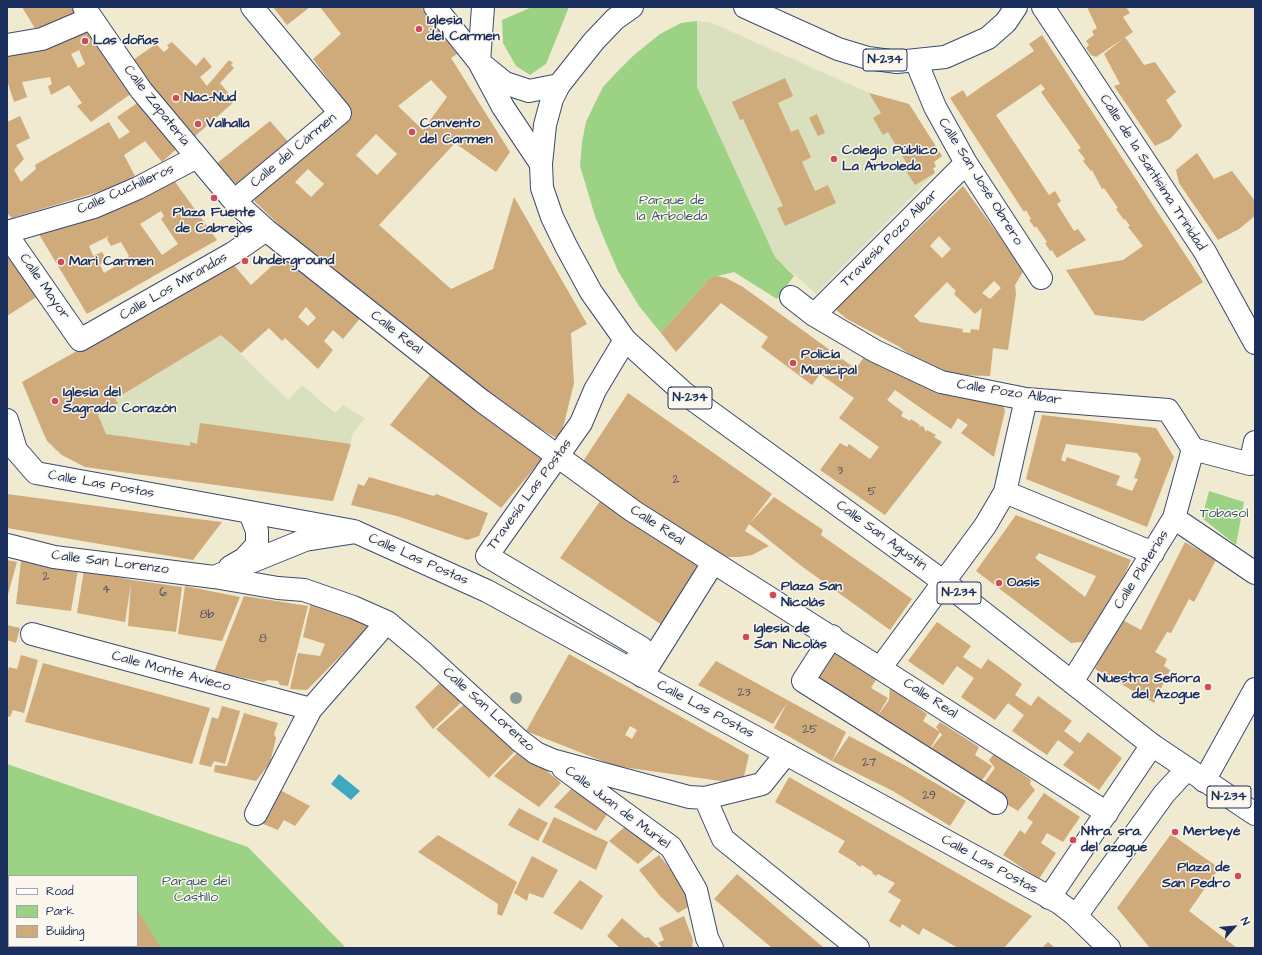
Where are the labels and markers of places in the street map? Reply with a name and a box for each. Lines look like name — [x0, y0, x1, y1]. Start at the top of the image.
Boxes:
place label: Iglesia del Carmen — [427, 13, 500, 46]
marker: Iglesia del Carmen — [414, 24, 424, 34]
place label: Las doñas — [93, 33, 159, 49]
marker: Las doñas — [80, 36, 90, 46]
place label: Nac-Nud — [184, 90, 236, 106]
marker: Nac-Nud — [171, 93, 181, 103]
place label: Valhalla — [206, 116, 250, 132]
place label: Convento del Carmen — [420, 116, 493, 148]
marker: Valhalla — [193, 119, 203, 129]
marker: Convento del Carmen — [407, 127, 417, 137]
place label: Colegio Público La Arboleda — [842, 143, 937, 176]
marker: Colegio Público La Arboleda — [829, 154, 839, 164]
marker: Plaza Fuente de Cabrejas — [209, 193, 219, 203]
place label: Plaza Fuente de Cabrejas — [173, 205, 255, 238]
place label: Underground — [253, 253, 334, 269]
place label: Mari Carmen — [69, 254, 153, 270]
marker: Underground — [240, 256, 250, 266]
marker: Mari Carmen — [56, 257, 66, 267]
place label: Policía Municipal — [801, 347, 857, 380]
marker: Policía Municipal — [788, 358, 798, 368]
place label: Iglesia del Sagrado Corazón — [63, 385, 176, 418]
marker: Iglesia del Sagrado Corazón — [50, 396, 60, 406]
place label: Oasis — [1007, 575, 1040, 591]
marker: Oasis — [994, 578, 1004, 588]
place label: Plaza San Nicolás — [781, 579, 842, 612]
marker: Plaza San Nicolás — [768, 590, 778, 600]
place label: Iglesia de San Nicolás — [754, 621, 827, 654]
marker: Iglesia de San Nicolás — [741, 632, 751, 642]
place label: Nuestra Señora del Azogue — [1097, 671, 1200, 704]
marker: Nuestra Señora del Azogue — [1203, 682, 1213, 692]
place label: Ntra. sra. del azogue — [1081, 824, 1147, 856]
place label: Merbeyé — [1183, 824, 1241, 840]
marker: Merbeyé — [1170, 827, 1180, 837]
marker: Ntra. sra. del azogue — [1068, 835, 1078, 845]
place label: Plaza de San Pedro — [1162, 860, 1230, 892]
marker: Plaza de San Pedro — [1233, 871, 1243, 881]

